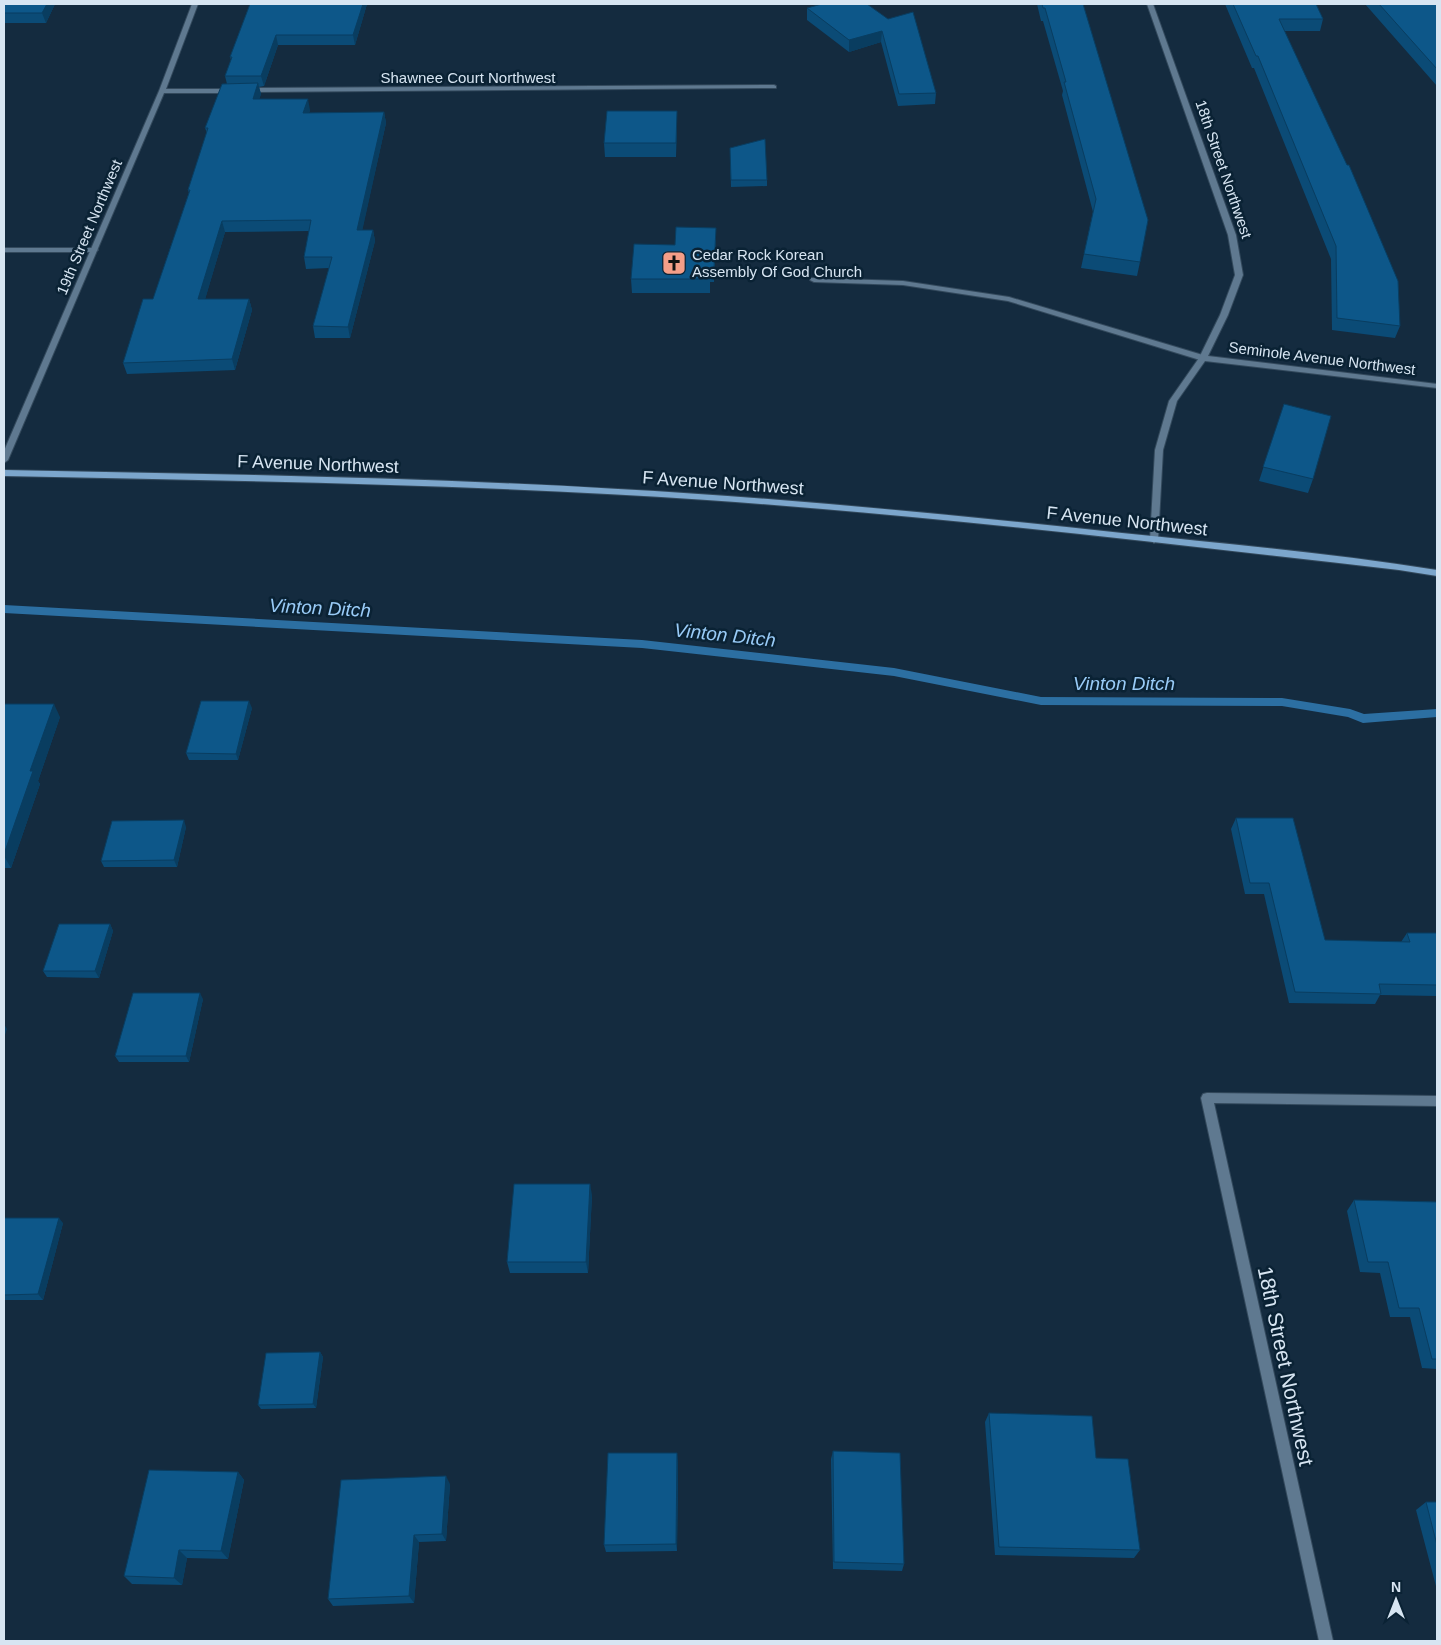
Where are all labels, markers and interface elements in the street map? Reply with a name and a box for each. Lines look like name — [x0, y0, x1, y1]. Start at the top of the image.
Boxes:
street label: Shawnee Court Northwest — [380, 69, 556, 86]
street label: 18th Street Northwest — [1192, 98, 1256, 241]
street label: 19th Street Northwest — [53, 156, 125, 297]
place label: Cedar Rock Korean Assembly Of God Church — [692, 246, 862, 280]
church icon: Cedar Rock Korean Assembly Of God Church — [661, 250, 687, 276]
street label: Seminole Avenue Northwest — [1228, 338, 1417, 378]
street label: F Avenue Northwest — [237, 451, 399, 477]
street label: F Avenue Northwest — [642, 467, 804, 499]
street label: F Avenue Northwest — [1046, 503, 1208, 539]
water label: Vinton Ditch — [268, 595, 372, 621]
water label: Vinton Ditch — [673, 619, 777, 651]
water label: Vinton Ditch — [1073, 673, 1175, 694]
street label: 18th Street Northwest — [1254, 1264, 1318, 1468]
north arrow — [1371, 1575, 1421, 1625]
text: N — [1391, 1579, 1401, 1595]

